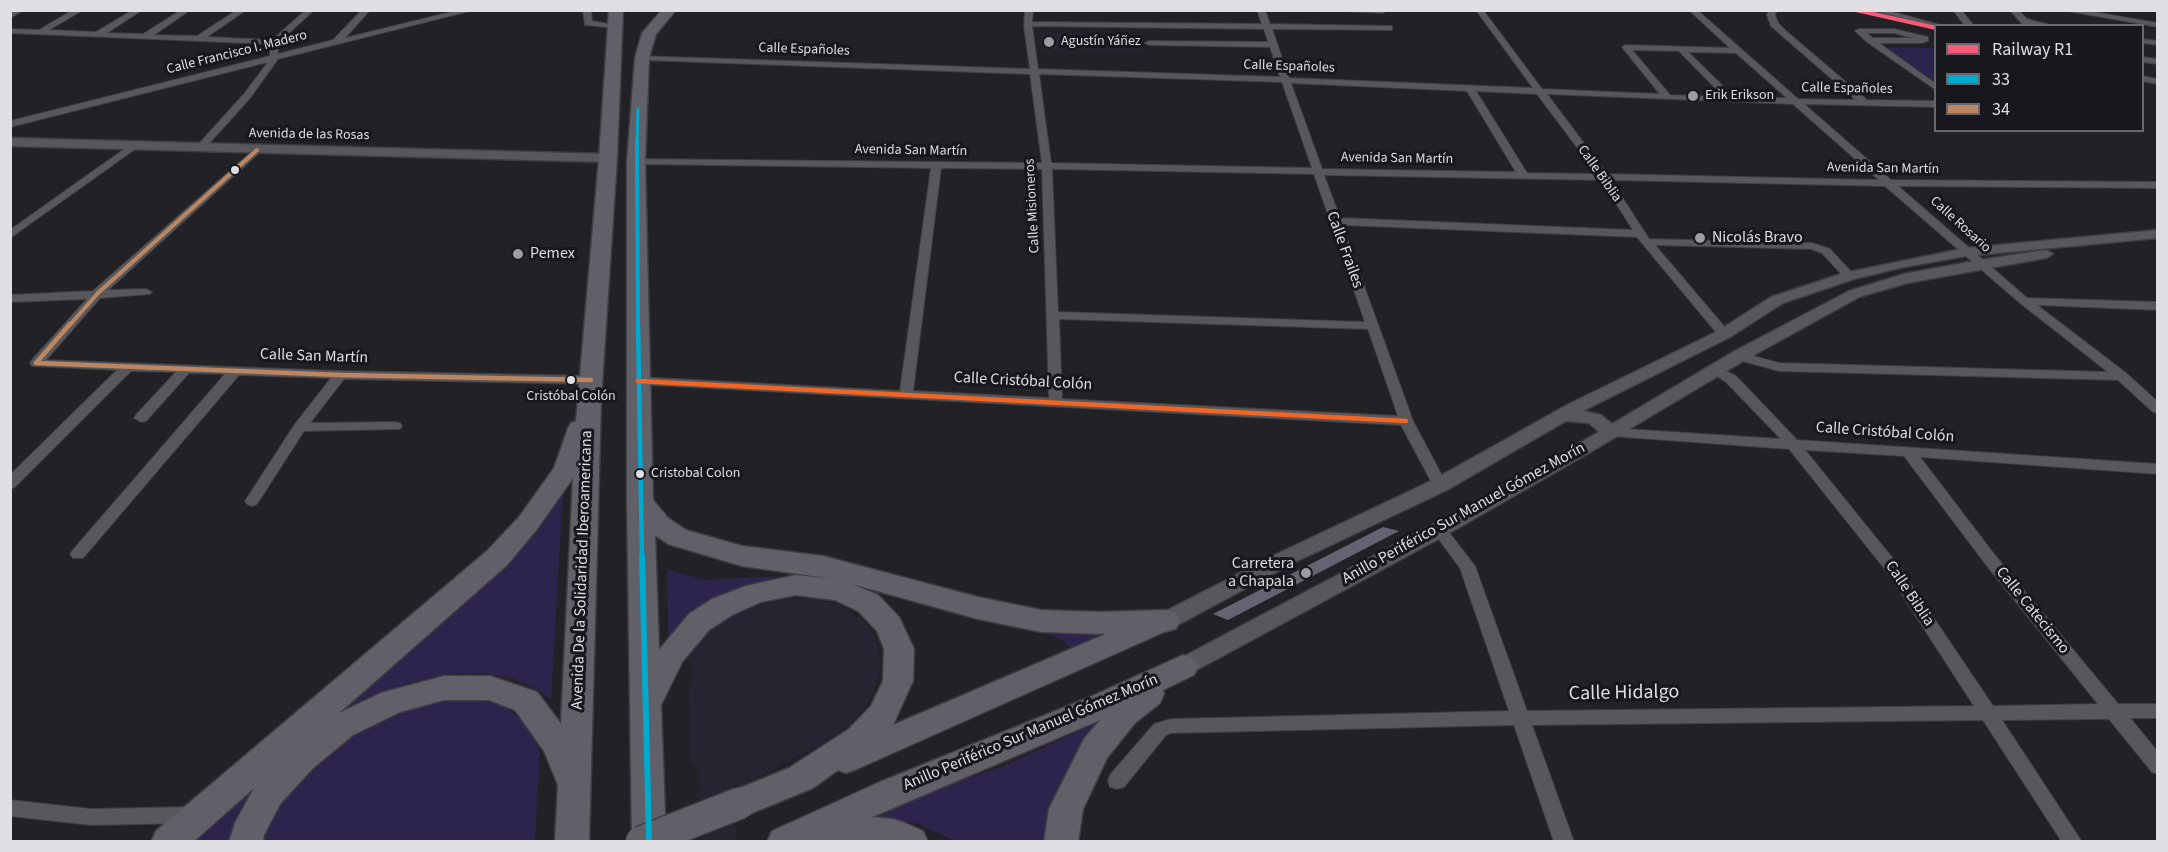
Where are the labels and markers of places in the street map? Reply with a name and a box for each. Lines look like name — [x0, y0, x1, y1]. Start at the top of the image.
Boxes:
place label: Agustín Yáñez — [1061, 34, 1141, 50]
marker: Agustín Yáñez — [1042, 35, 1056, 49]
place label: Erik Erikson — [1705, 88, 1774, 104]
marker: Erik Erikson — [1686, 89, 1700, 103]
unlabelled marker — [229, 164, 241, 176]
place label: Nicolás Bravo — [1712, 228, 1803, 248]
marker: Nicolás Bravo — [1693, 231, 1707, 245]
place label: Pemex — [530, 244, 575, 264]
marker: Pemex — [511, 247, 525, 261]
marker: Cristóbal Colón — [565, 374, 577, 386]
place label: Cristóbal Colón — [526, 389, 616, 405]
place label: Cristobal Colon — [651, 466, 740, 482]
marker: Cristobal Colon — [634, 468, 646, 480]
place label: Carretera a Chapala — [1228, 554, 1294, 592]
marker: Carretera a Chapala — [1299, 566, 1313, 580]

